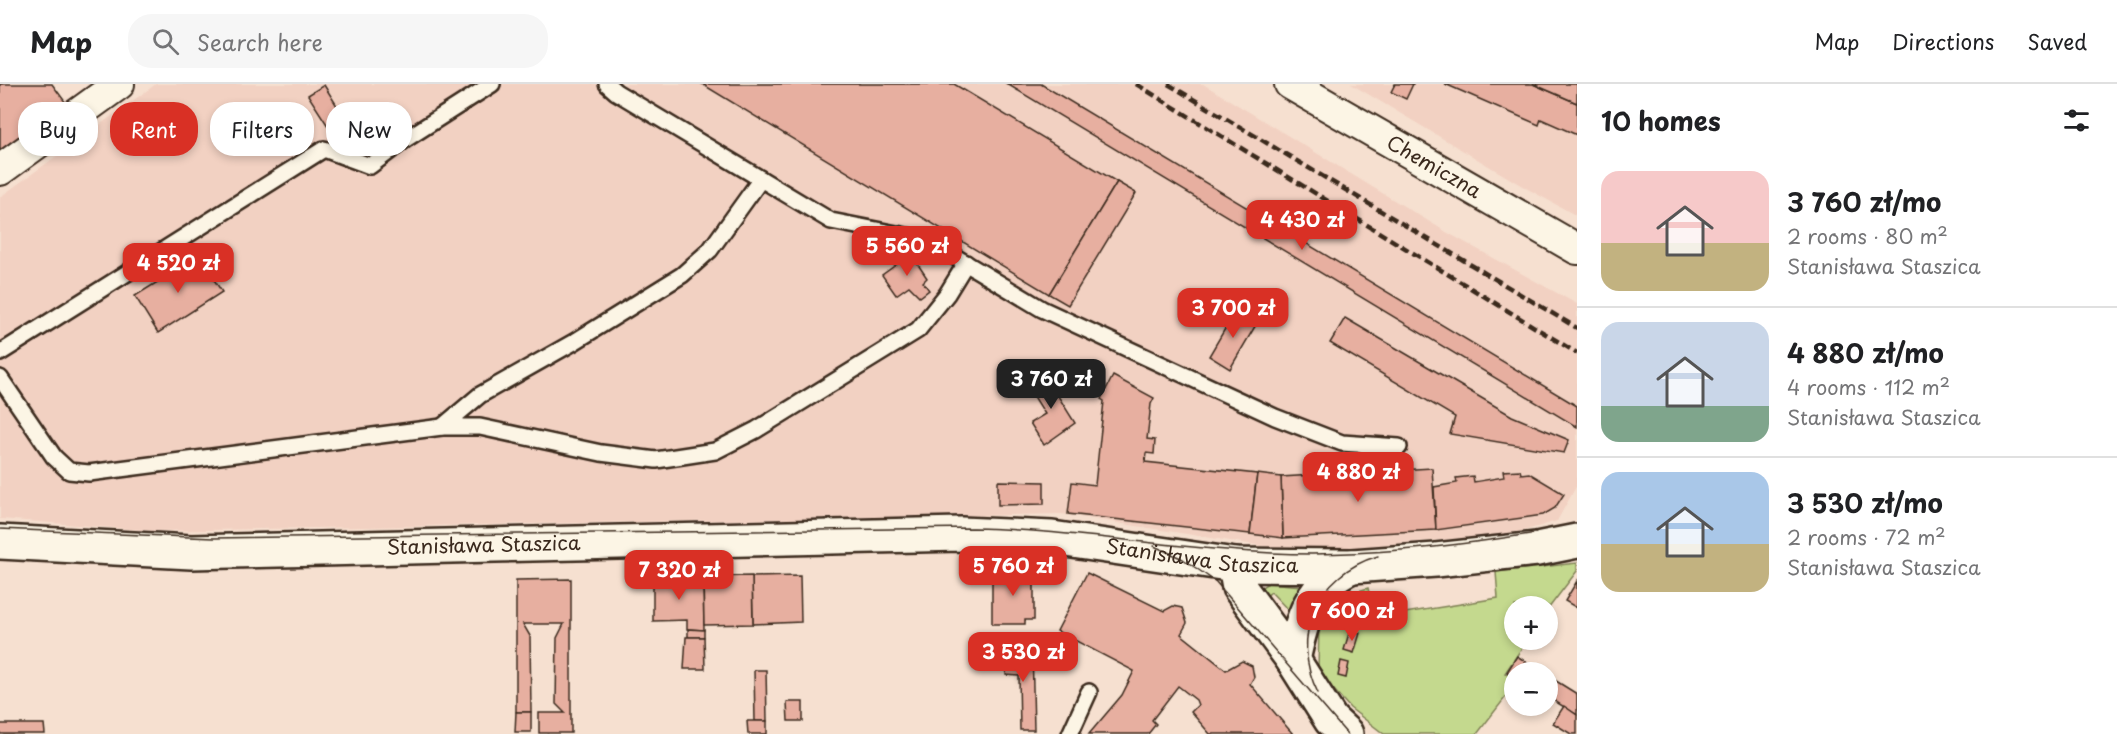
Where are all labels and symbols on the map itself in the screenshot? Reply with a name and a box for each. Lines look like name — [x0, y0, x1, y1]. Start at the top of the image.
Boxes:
street label: Chemiczna — [1382, 127, 1488, 205]
pin: 4 430 zł — [1240, 200, 1364, 251]
pin: 5 560 zł — [845, 226, 969, 277]
pin: 4 520 zł — [116, 243, 240, 294]
pin: 3 700 zł — [1171, 288, 1295, 339]
pin: 3 760 zł — [989, 359, 1113, 410]
pin: 4 880 zł — [1296, 452, 1420, 503]
street label: Stanisława Staszica — [386, 527, 581, 561]
street label: Stanisława Staszica — [1104, 530, 1299, 580]
pin: 5 760 zł — [951, 546, 1075, 597]
pin: 7 320 zł — [617, 550, 741, 601]
pin: 7 600 zł — [1290, 591, 1414, 642]
pin: 3 530 zł — [961, 632, 1085, 683]

